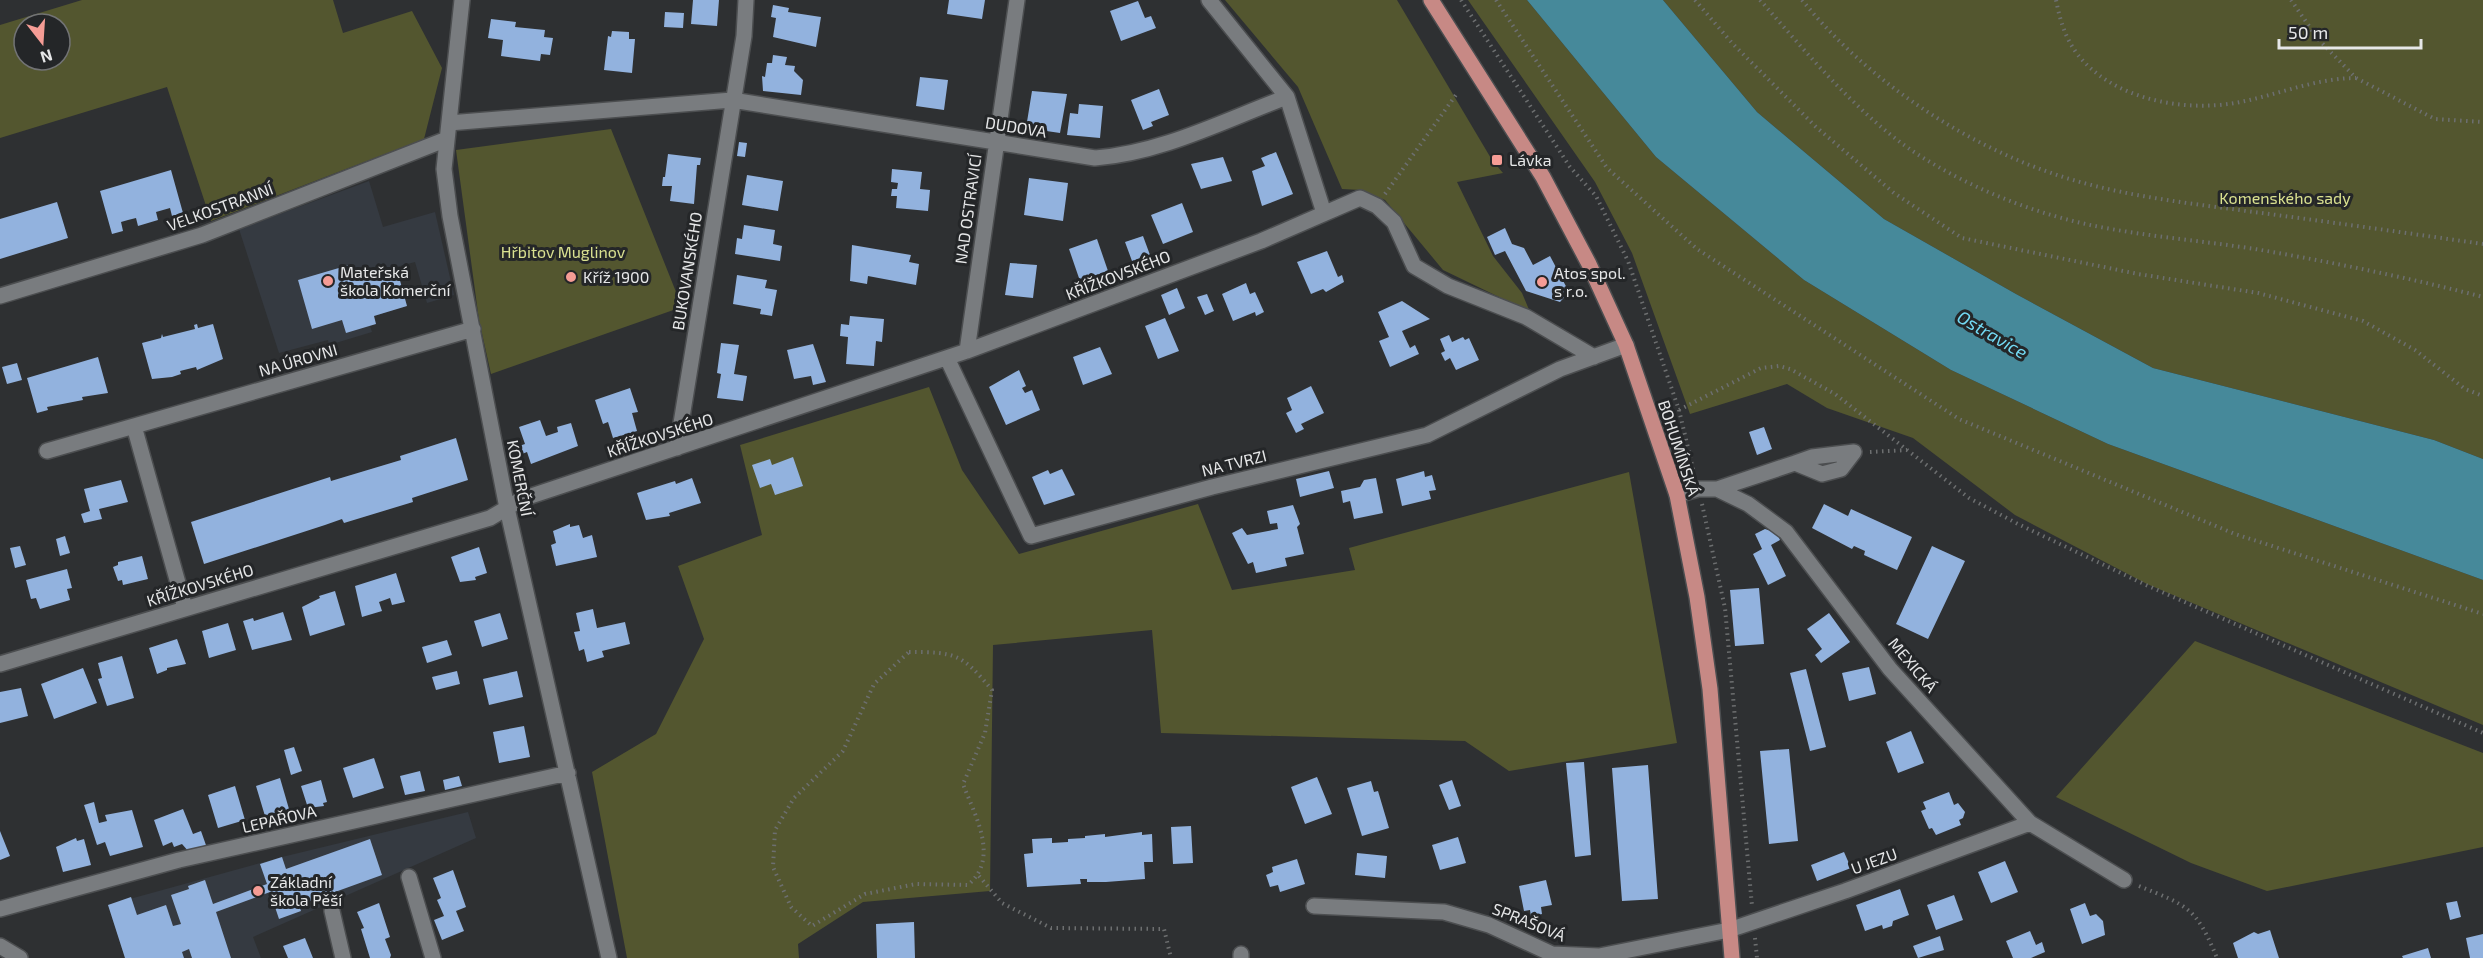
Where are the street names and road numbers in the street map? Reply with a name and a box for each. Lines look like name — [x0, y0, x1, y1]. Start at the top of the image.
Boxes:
street label: DUDOVA — [984, 112, 1048, 141]
street label: NAD OSTRAVICÍ — [950, 152, 985, 265]
street label: VELKOSTRANNÍ — [164, 178, 276, 235]
street label: BUKOVANSKÉHO — [668, 210, 705, 331]
street label: KŘÍŽKOVSKÉHO — [1063, 246, 1173, 303]
street label: NA ÚROVNI — [256, 339, 339, 380]
street label: BOHUMÍNSKÁ — [1655, 397, 1704, 498]
street label: KŘÍŽKOVSKÉHO — [604, 408, 715, 461]
street label: KOMERČNÍ — [504, 438, 537, 518]
street label: NA TVRZI — [1199, 445, 1268, 480]
street label: KŘÍŽKOVSKÉHO — [144, 559, 256, 610]
street label: MEXICKÁ — [1885, 633, 1942, 696]
street label: LEPAŘOVA — [240, 801, 318, 836]
street label: U JEZU — [1848, 843, 1900, 878]
street label: SPRAŠOVÁ — [1490, 898, 1568, 945]

